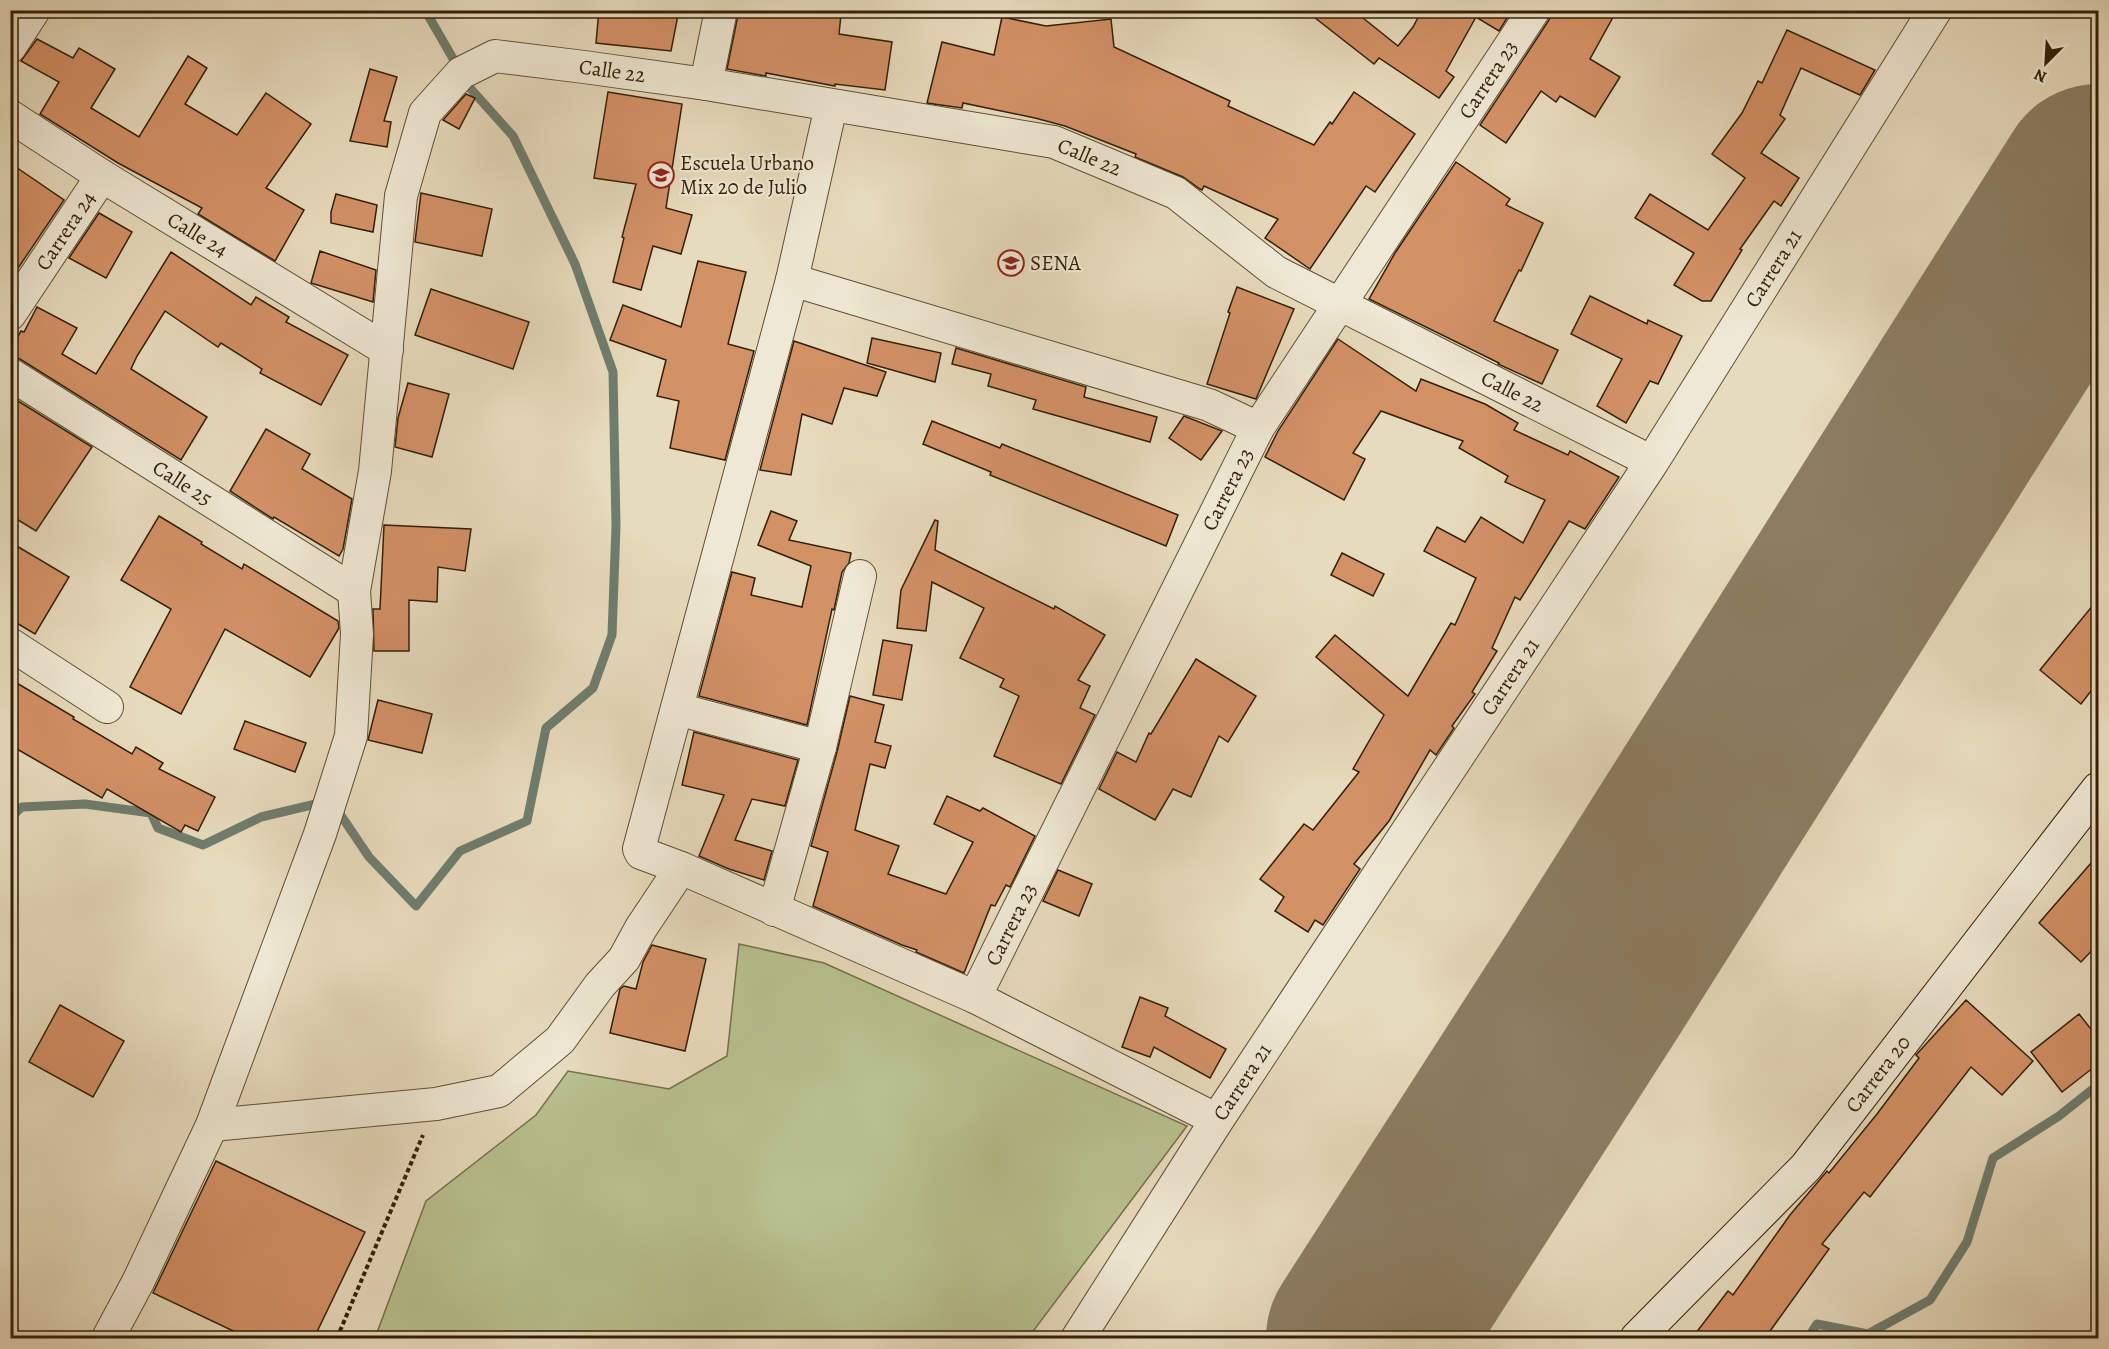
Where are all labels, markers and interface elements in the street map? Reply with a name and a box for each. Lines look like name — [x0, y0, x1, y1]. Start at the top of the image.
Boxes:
north arrow — [2016, 33, 2076, 93]
street label: Carrera 23 — [1452, 35, 1524, 124]
street label: Calle 22 — [577, 52, 647, 89]
text: N — [2030, 63, 2050, 88]
street label: Calle 22 — [1053, 131, 1126, 183]
place label: Escuela Urbano Mix 20 de Julio — [680, 149, 814, 201]
school or university icon: Escuela Urbano Mix 20 de Julio — [646, 160, 676, 190]
street label: Carrera 24 — [29, 186, 102, 276]
street label: Calle 24 — [162, 205, 233, 264]
street label: Carrera 21 — [1738, 224, 1808, 313]
school or university icon: SENA — [996, 248, 1026, 278]
place label: SENA — [1030, 249, 1081, 277]
street label: Calle 22 — [1476, 364, 1548, 419]
street label: Carrera 23 — [1195, 443, 1260, 535]
street label: Calle 25 — [147, 453, 218, 512]
street label: Carrera 21 — [1474, 633, 1546, 721]
street label: Carrera 23 — [979, 878, 1043, 970]
street label: Carrera 20 — [1839, 1029, 1917, 1119]
street label: Carrera 21 — [1206, 1038, 1278, 1126]

